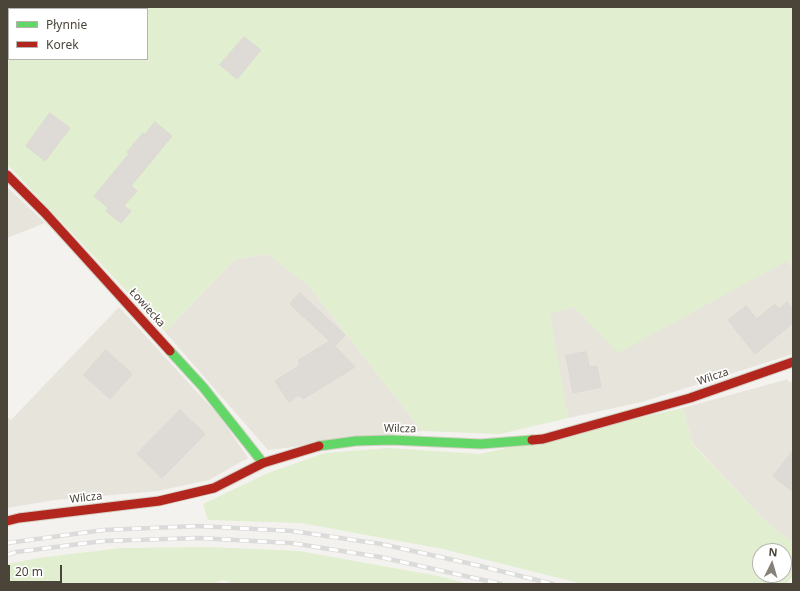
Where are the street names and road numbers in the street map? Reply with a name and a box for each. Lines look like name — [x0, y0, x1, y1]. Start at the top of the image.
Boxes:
street label: Łowiecka — [126, 286, 168, 330]
street label: Wilcza — [695, 365, 731, 389]
street label: Wilcza — [384, 422, 416, 436]
street label: Wilcza — [69, 489, 103, 507]

